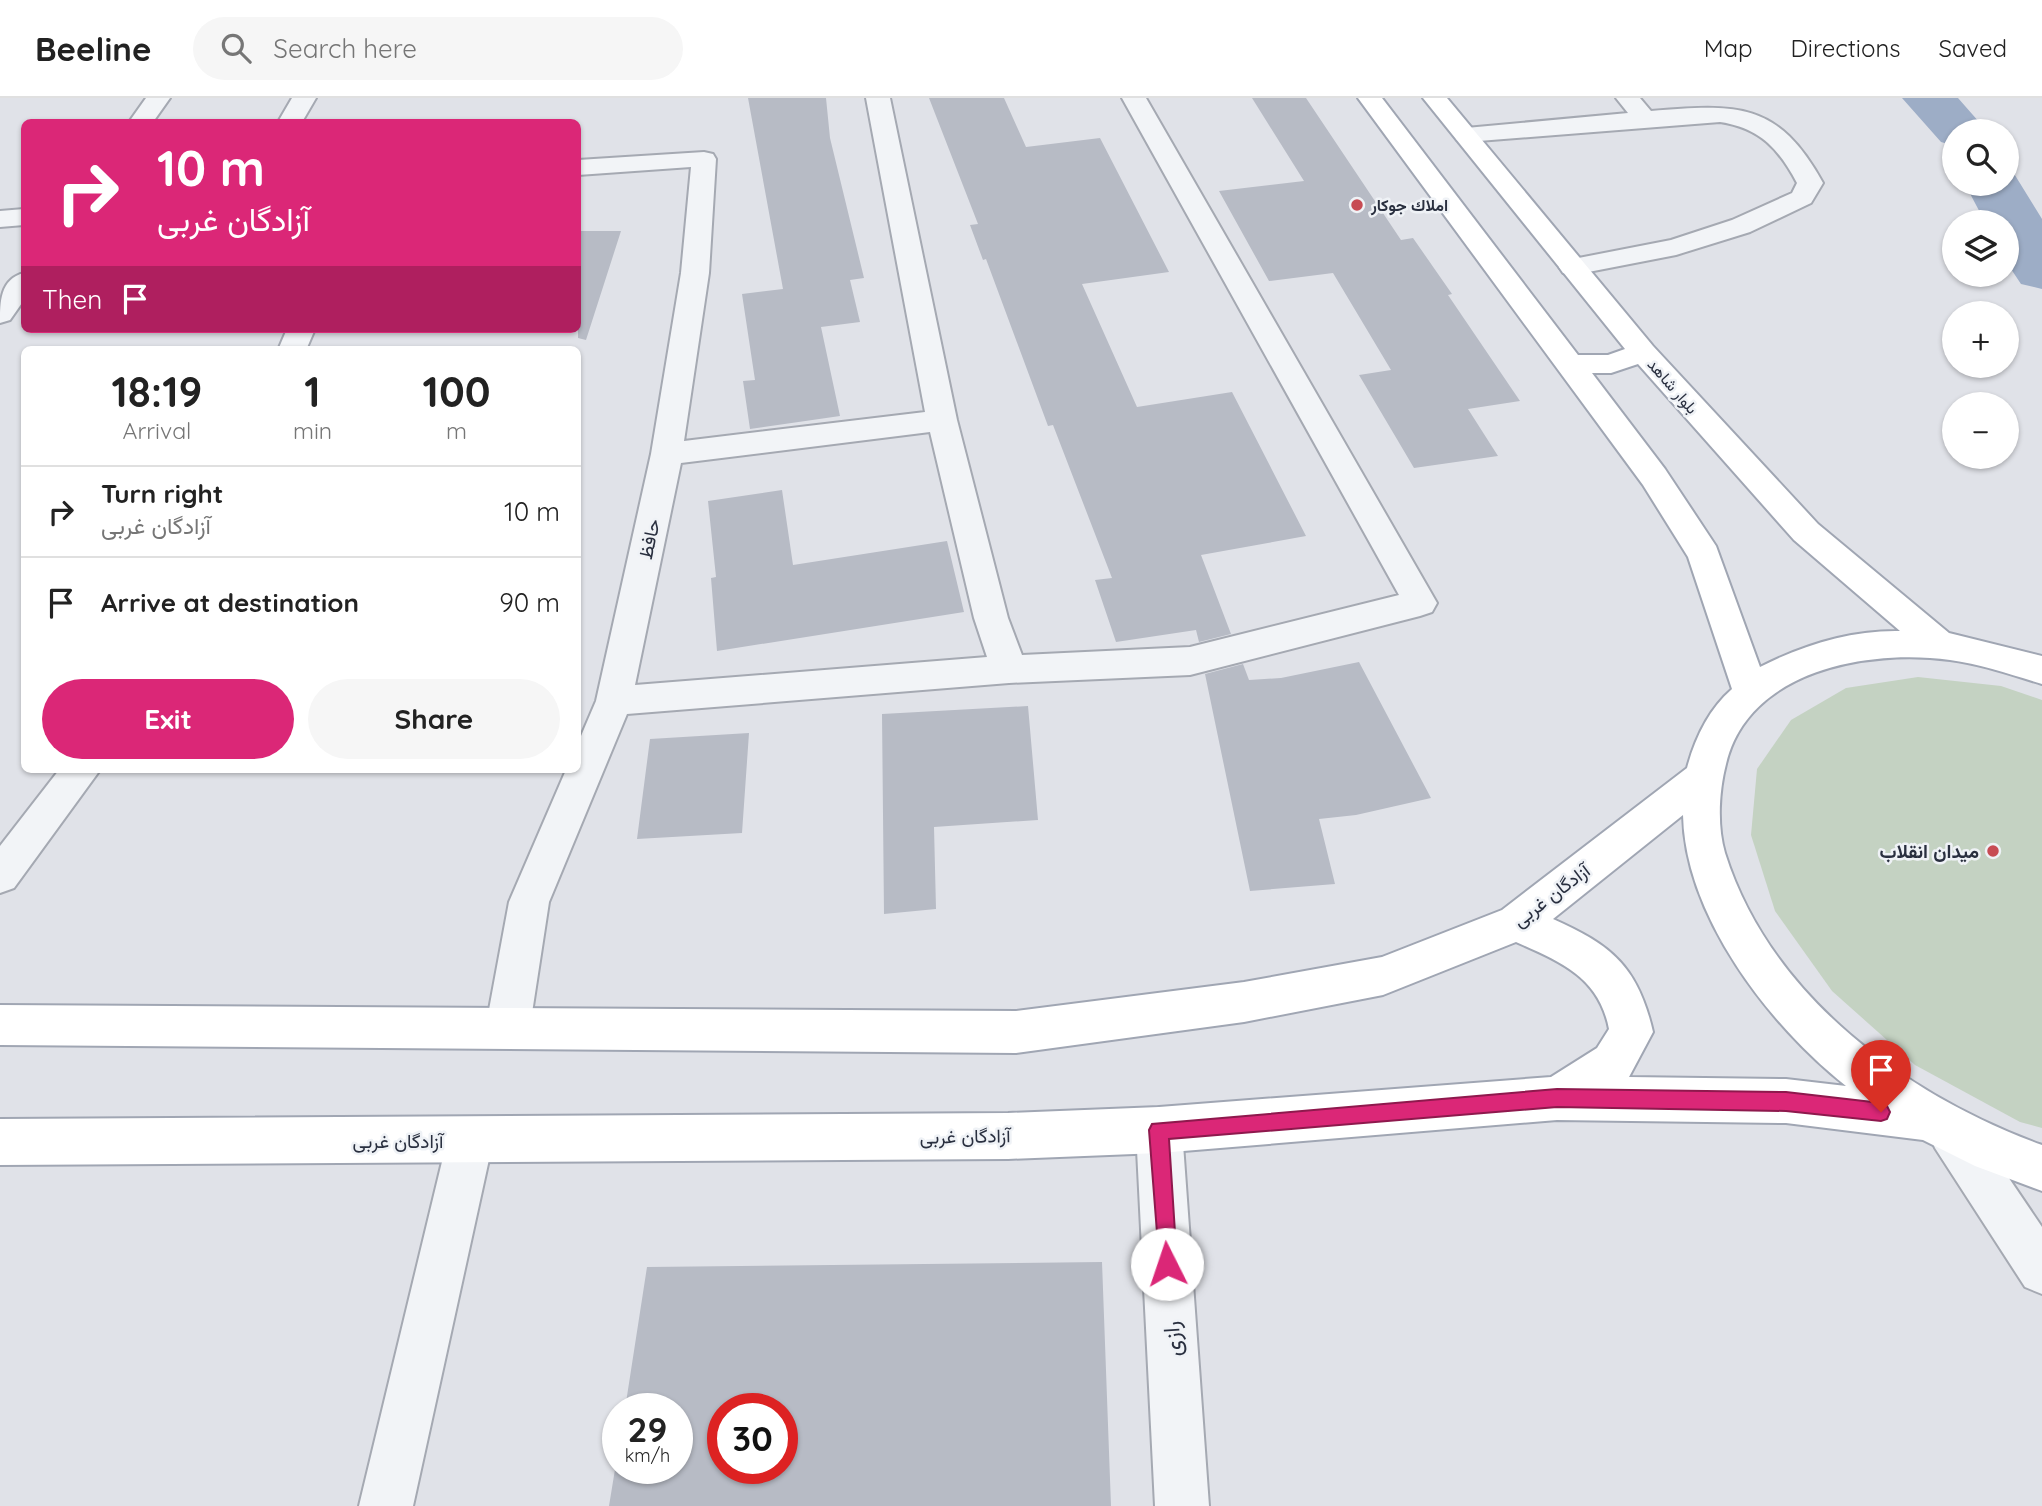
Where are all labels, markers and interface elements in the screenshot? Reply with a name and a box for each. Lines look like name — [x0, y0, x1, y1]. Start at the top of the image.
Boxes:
search box — [193, 17, 683, 80]
text: Beeline — [35, 28, 151, 69]
icon: search — [217, 29, 255, 67]
text: Search here — [273, 32, 417, 65]
text: Map — [1704, 33, 1753, 63]
text: Directions — [1791, 33, 1901, 63]
text: Saved — [1939, 33, 2007, 63]
map controls — [1942, 119, 2019, 469]
button: search — [1942, 119, 2019, 196]
text: 10 m — [157, 137, 265, 198]
icon: right — [42, 147, 133, 238]
place label: املاك جوكار — [1370, 195, 1448, 216]
marker: املاك جوكار — [1349, 197, 1365, 213]
text: آزادگان غربی — [157, 199, 310, 239]
button: layers — [1942, 210, 2019, 287]
icon: arrive — [116, 280, 154, 318]
text: Then — [42, 283, 102, 316]
button: + — [1942, 301, 2019, 378]
street label: بلوار شاهد — [1643, 354, 1702, 418]
text: 18:19 — [111, 365, 202, 418]
text: 1 — [304, 365, 321, 418]
text: 100 — [423, 365, 491, 418]
button: − — [1942, 392, 2019, 469]
text: Arrival — [123, 416, 191, 445]
text: min — [293, 416, 332, 445]
text: m — [446, 416, 467, 445]
text: Turn right — [101, 477, 223, 510]
icon: right — [42, 493, 80, 531]
text: 10 m — [504, 495, 560, 528]
text: آزادگان غربی — [101, 511, 211, 540]
street label: حافظ — [633, 516, 665, 562]
icon: arrive — [42, 584, 80, 622]
text: Arrive at destination — [101, 586, 359, 619]
text: 90 m — [499, 586, 560, 619]
button: Exit — [42, 679, 294, 759]
button: Share — [308, 679, 560, 759]
place label: میدان انقلاب — [1879, 839, 1979, 863]
marker: میدان انقلاب — [1985, 843, 2001, 859]
street label: آزادگان غربی — [1508, 857, 1596, 932]
pin — [1851, 1040, 1911, 1112]
icon: arrive — [1862, 1051, 1900, 1089]
street label: آزادگان غربی — [919, 1123, 1012, 1149]
street label: آزادگان غربی — [353, 1129, 445, 1153]
position arrow — [1130, 1227, 1204, 1301]
street label: رازی — [1156, 1320, 1188, 1358]
speed limit sign: 30 — [707, 1393, 798, 1484]
text: 29 — [628, 1407, 667, 1451]
text: km/h — [625, 1444, 670, 1467]

